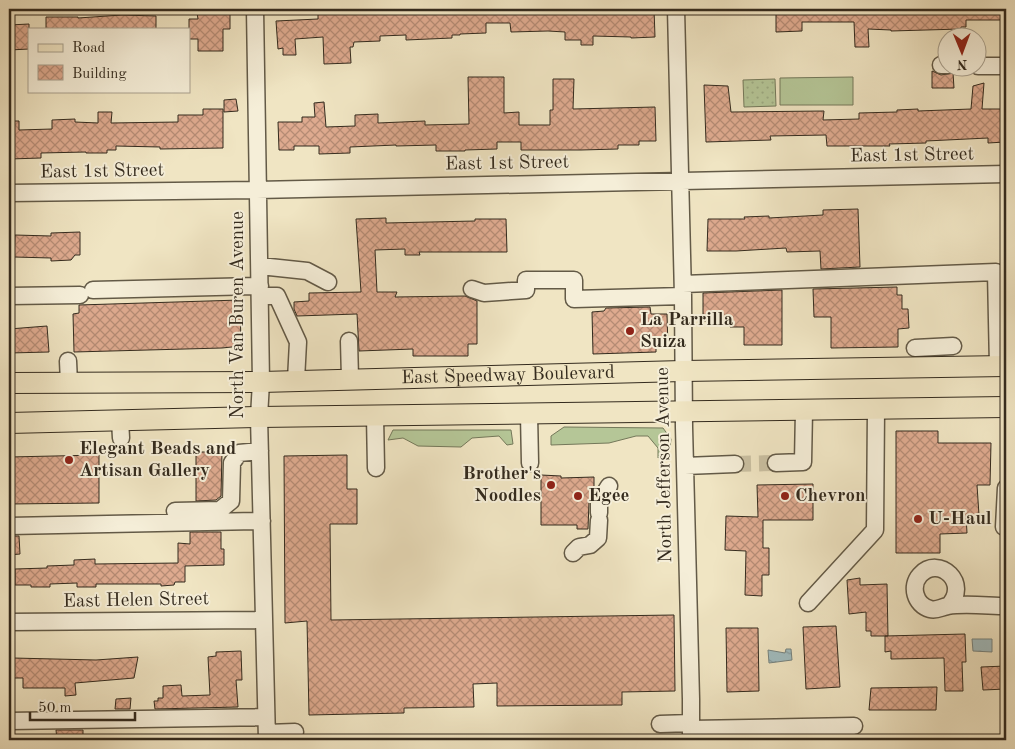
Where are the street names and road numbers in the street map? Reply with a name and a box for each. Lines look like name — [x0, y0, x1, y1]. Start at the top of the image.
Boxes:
street label: East 1st Street — [850, 145, 974, 167]
street label: East 1st Street — [445, 153, 569, 175]
street label: East 1st Street — [40, 161, 164, 183]
street label: North Van Buren Avenue — [229, 211, 248, 419]
street label: East Speedway Boulevard — [401, 363, 615, 388]
street label: North Jefferson Avenue — [654, 367, 676, 563]
street label: East Helen Street — [63, 590, 209, 612]

